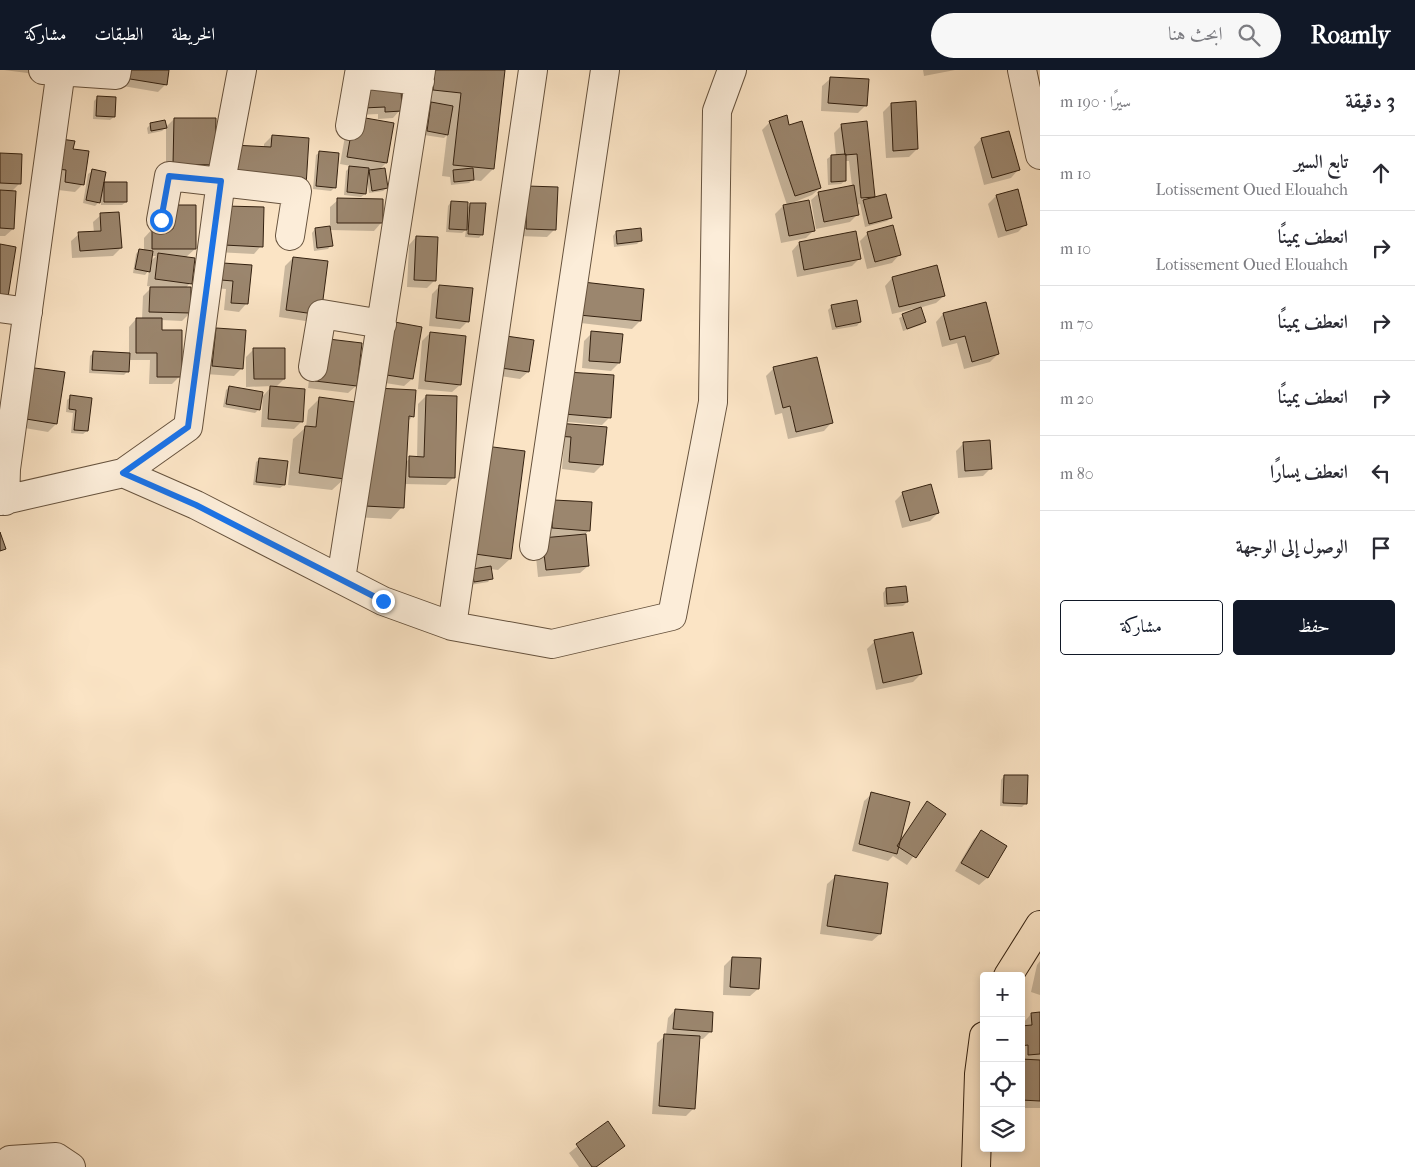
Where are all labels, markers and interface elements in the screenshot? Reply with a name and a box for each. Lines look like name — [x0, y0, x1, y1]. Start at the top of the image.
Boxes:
search box — [931, 13, 1281, 58]
icon: search — [1235, 21, 1263, 49]
text: Roamly — [1311, 21, 1390, 49]
text: ابحث هنا — [1168, 23, 1223, 45]
text: مشاركة — [25, 24, 66, 45]
text: الطبقات — [94, 24, 143, 45]
text: الخريطة — [171, 24, 215, 45]
text: 3 دقيقة — [1345, 89, 1395, 113]
text: سيرًا · 190 m — [1060, 92, 1131, 111]
text: تابع السير — [1294, 151, 1348, 173]
icon: ahead — [1367, 159, 1395, 187]
text: 10 m — [1060, 164, 1091, 183]
text: Lotissement Oued Elouahch — [1156, 180, 1348, 199]
route start — [150, 209, 173, 232]
text: انعطف يمينًا — [1278, 226, 1348, 248]
icon: right — [1367, 234, 1395, 262]
text: 10 m — [1060, 239, 1091, 258]
text: Lotissement Oued Elouahch — [1156, 255, 1348, 274]
icon: right — [1367, 309, 1395, 337]
text: انعطف يمينًا — [1278, 311, 1348, 333]
text: 70 m — [1060, 314, 1093, 333]
icon: right — [1367, 384, 1395, 412]
text: انعطف يمينًا — [1278, 386, 1348, 408]
text: 20 m — [1060, 389, 1094, 408]
icon: left — [1367, 459, 1395, 487]
text: انعطف يسارًا — [1270, 461, 1348, 483]
text: 80 m — [1060, 464, 1094, 483]
icon: arrive — [1367, 534, 1395, 562]
text: الوصول إلى الوجهة — [1236, 536, 1348, 558]
route end — [372, 590, 395, 613]
button: مشاركة — [1060, 600, 1223, 655]
button: حفظ — [1233, 600, 1395, 655]
map controls — [980, 972, 1025, 1152]
button: + — [980, 972, 1025, 1017]
button: − — [980, 1017, 1025, 1062]
button: locate — [980, 1062, 1025, 1107]
button: layers — [980, 1107, 1025, 1152]

